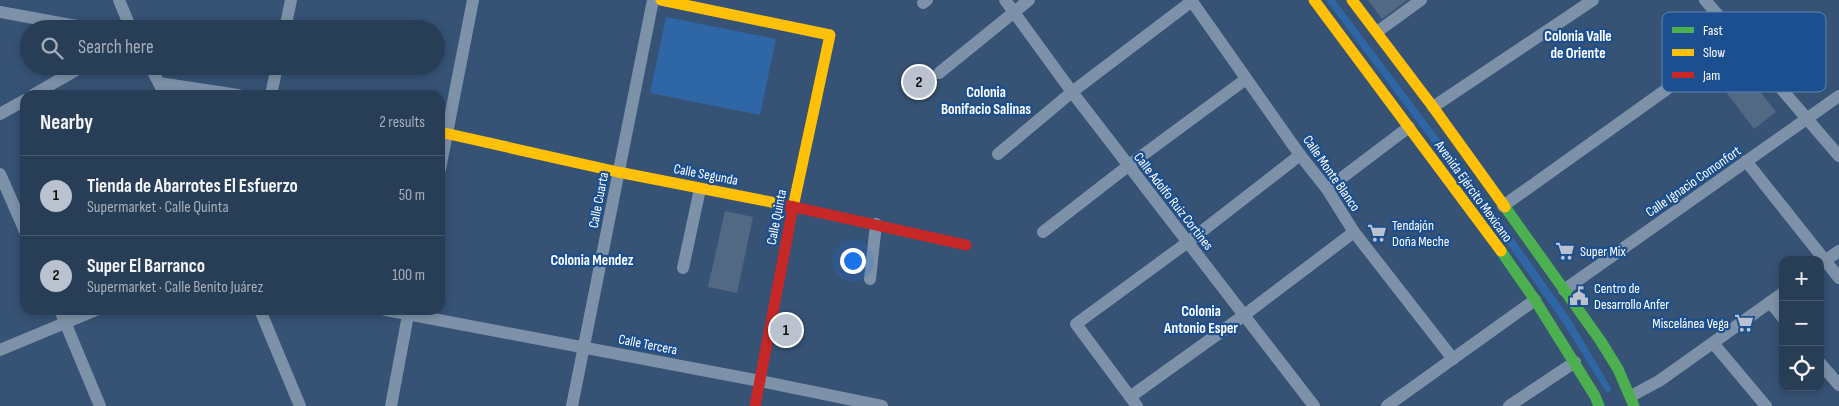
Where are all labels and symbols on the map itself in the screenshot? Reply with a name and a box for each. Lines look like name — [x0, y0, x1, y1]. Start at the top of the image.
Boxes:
legend — [1662, 12, 1826, 92]
text: Fast — [1703, 22, 1723, 39]
district label: Colonia Valle de Oriente — [1544, 27, 1612, 63]
text: Slow — [1703, 44, 1725, 61]
pin: 2 — [903, 63, 935, 101]
text: Jam — [1702, 67, 1720, 84]
district label: Colonia Bonifacio Salinas — [941, 83, 1031, 119]
street label: Calle Monte Blanco — [1299, 132, 1364, 215]
street label: Avenida Ejército Mexicano — [1431, 136, 1516, 245]
street label: Calle Ignacio Comonfort — [1642, 142, 1744, 221]
street label: Calle Adolfo Ruiz Cortines — [1130, 149, 1217, 254]
street label: Calle Segunda — [672, 160, 740, 189]
street label: Calle Cuarta — [585, 171, 612, 230]
street label: Calle Quinta — [763, 188, 790, 246]
place label: Tendajón Doña Meche — [1392, 217, 1449, 250]
supermarket icon: Tendajón Doña Meche — [1366, 222, 1388, 244]
supermarket icon: Super Mix — [1554, 240, 1576, 262]
place label: Super Mix — [1580, 243, 1626, 260]
your location — [840, 248, 866, 274]
district label: Colonia Mendez — [550, 251, 634, 270]
place label: Centro de Desarrollo Anfer — [1594, 280, 1669, 313]
public building icon: Centro de Desarrollo Anfer — [1568, 285, 1590, 307]
district label: Colonia Antonio Esper — [1163, 302, 1238, 338]
pin: 1 — [770, 311, 802, 349]
supermarket icon: Miscelánea Vega — [1733, 312, 1755, 334]
place label: Miscelánea Vega — [1652, 315, 1729, 332]
street label: Calle Tercera — [617, 330, 679, 359]

